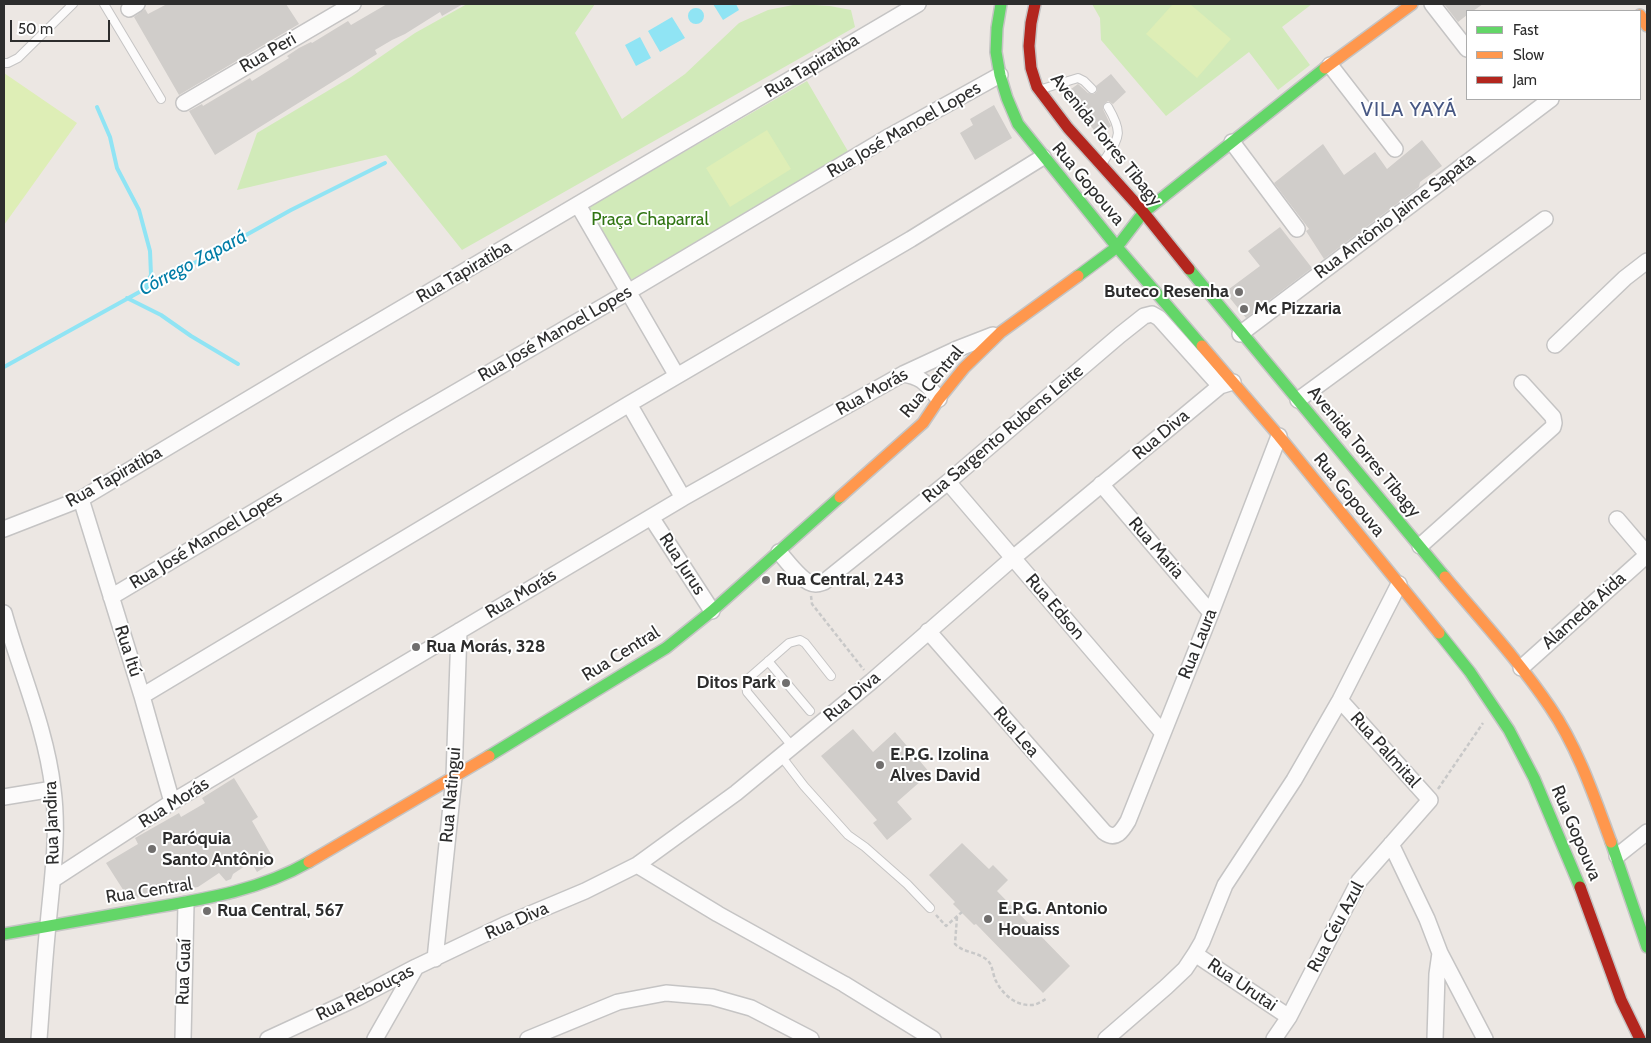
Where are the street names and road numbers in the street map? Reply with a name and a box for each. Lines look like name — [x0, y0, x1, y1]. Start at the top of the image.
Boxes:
street label: Rua Peri — [236, 28, 300, 78]
street label: Rua Tapiratiba — [761, 29, 863, 103]
street label: Avenida Torres Tibagy — [1046, 69, 1166, 211]
street label: Rua José Manoel Lopes — [823, 77, 985, 183]
street label: Rua Gopouva — [1047, 138, 1129, 230]
street label: Rua Antônio Jaime Sapata — [1310, 148, 1480, 284]
street label: Rua Tapiratiba — [413, 236, 515, 308]
street label: Rua José Manoel Lopes — [474, 281, 636, 387]
street label: Rua Central — [896, 342, 968, 422]
street label: Rua Sargento Rubens Leite — [918, 360, 1088, 508]
street label: Rua Morás — [832, 363, 912, 421]
street label: Avenida Torres Tibagy — [1303, 382, 1425, 522]
street label: Rua Diva — [1128, 405, 1194, 465]
street label: Rua Tapiratiba — [62, 442, 166, 512]
street label: Rua Gopouva — [1309, 449, 1389, 541]
street label: Rua José Manoel Lopes — [126, 486, 286, 594]
street label: Rua Maria — [1124, 513, 1188, 583]
street label: Rua Jurus — [654, 529, 710, 599]
street label: Rua Morás — [482, 564, 560, 624]
street label: Alameda Aida — [1538, 568, 1630, 654]
street label: Rua Edson — [1021, 570, 1089, 644]
street label: Rua Laura — [1174, 606, 1222, 682]
street label: Rua Central — [578, 622, 664, 686]
street label: Rua Itú — [110, 623, 146, 679]
street label: Rua Diva — [819, 667, 885, 727]
street label: Rua Lea — [988, 702, 1044, 762]
street label: Rua Palmital — [1345, 708, 1425, 792]
street label: Rua Natingui — [436, 746, 466, 844]
street label: Rua Morás — [135, 773, 213, 833]
street label: Rua Jandira — [40, 781, 64, 865]
street label: Rua Gopouva — [1546, 782, 1606, 884]
street label: Rua Central — [104, 874, 194, 908]
street label: Rua Céu Azul — [1303, 878, 1369, 976]
street label: Rua Diva — [482, 898, 552, 944]
street label: Rua Guaí — [172, 938, 196, 1006]
street label: Rua Urutai — [1203, 954, 1281, 1016]
street label: Rua Rebouças — [313, 960, 417, 1026]

